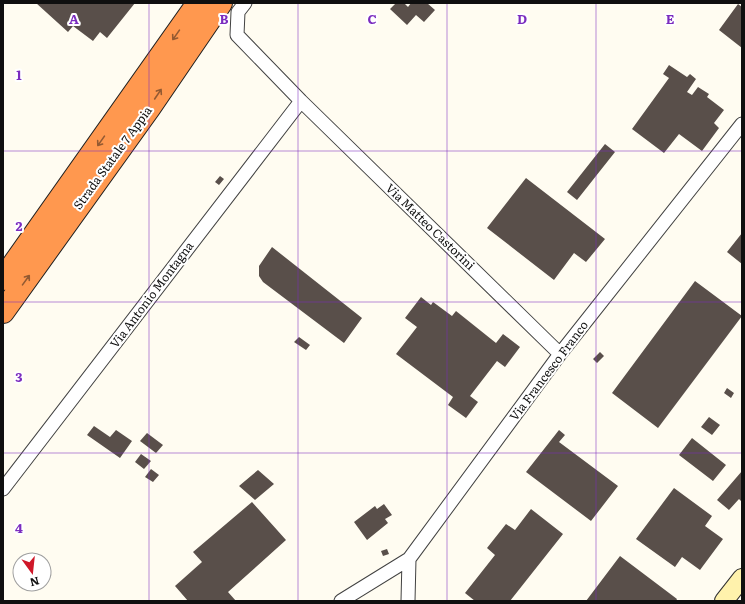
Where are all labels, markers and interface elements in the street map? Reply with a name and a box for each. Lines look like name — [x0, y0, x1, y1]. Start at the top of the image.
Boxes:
text: A — [69, 9, 79, 28]
text: B — [220, 9, 229, 28]
text: C — [367, 9, 377, 28]
text: D — [517, 9, 527, 28]
text: E — [666, 9, 675, 28]
one-way arrow — [172, 29, 180, 40]
text: 1 — [16, 65, 22, 84]
one-way arrow — [154, 89, 163, 100]
street label: Strada Statale 7 Appia — [69, 102, 156, 213]
one-way arrow — [97, 136, 105, 147]
street label: Via Matteo Castorini — [382, 179, 479, 274]
text: 2 — [16, 216, 23, 235]
street label: Via Antonio Montagna — [105, 237, 198, 351]
one-way arrow — [22, 275, 30, 286]
street label: Via Francesco Franco — [504, 317, 592, 424]
text: 3 — [15, 367, 23, 386]
text: 4 — [15, 518, 23, 537]
north arrow — [12, 552, 52, 592]
text: N — [28, 574, 41, 592]

